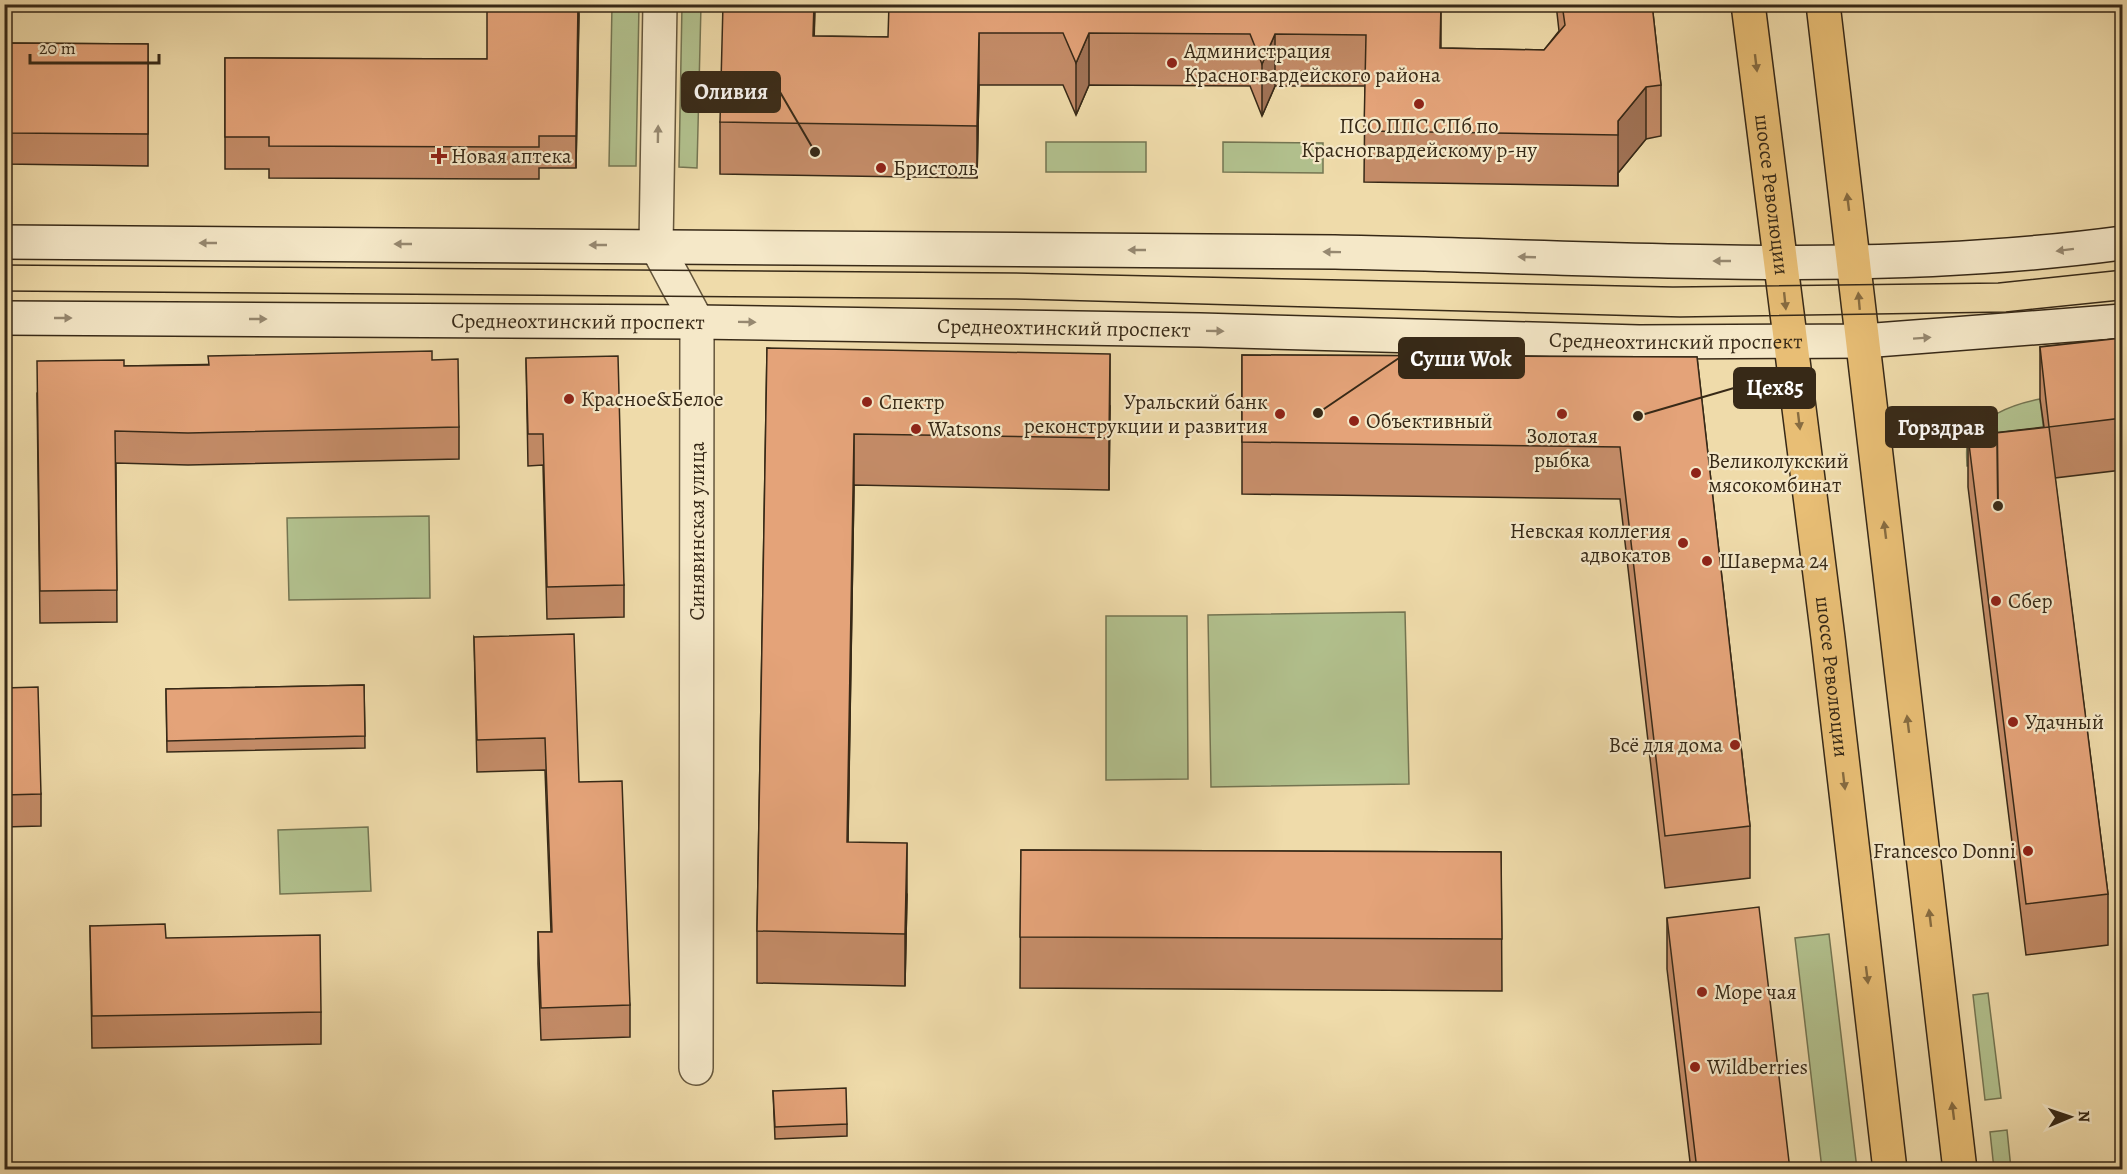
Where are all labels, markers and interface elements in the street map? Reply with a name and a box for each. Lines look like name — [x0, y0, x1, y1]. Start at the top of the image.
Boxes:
scale bar — [30, 27, 159, 65]
text: 20 m — [39, 36, 76, 60]
place label: Администрация Красногвардейского района — [1183, 37, 1441, 89]
one-way arrow — [1751, 53, 1760, 72]
marker: Администрация Красногвардейского района — [1165, 56, 1179, 70]
callout: Оливия — [682, 72, 780, 112]
text: Оливия — [694, 77, 768, 107]
marker: ПСО ППС СПб по Красногвардейскому р-ну — [1412, 97, 1426, 111]
place label: ПСО ППС СПб по Красногвардейскому р-ну — [1301, 112, 1537, 164]
street label: шоссе Революции — [1748, 112, 1796, 277]
one-way arrow — [654, 125, 663, 144]
place label: Новая аптека — [451, 142, 572, 170]
marker: Новая аптека — [432, 149, 446, 163]
place label: Бристоль — [893, 154, 978, 182]
marker: Бристоль — [874, 161, 888, 175]
one-way arrow — [1843, 192, 1852, 211]
one-way arrow — [198, 238, 217, 248]
one-way arrow — [393, 239, 412, 249]
one-way arrow — [588, 240, 607, 250]
one-way arrow — [2055, 245, 2074, 255]
one-way arrow — [1127, 246, 1146, 255]
one-way arrow — [1322, 247, 1341, 257]
one-way arrow — [1517, 253, 1536, 262]
one-way arrow — [1712, 256, 1731, 266]
one-way arrow — [1854, 291, 1864, 310]
one-way arrow — [1780, 292, 1790, 311]
street label: Среднеохтинский проспект — [451, 307, 705, 336]
street label: Среднеохтинский проспект — [937, 312, 1191, 344]
one-way arrow — [53, 313, 72, 323]
one-way arrow — [248, 314, 267, 324]
one-way arrow — [737, 317, 756, 327]
one-way arrow — [1205, 326, 1224, 335]
street label: Среднеохтинский проспект — [1549, 326, 1803, 356]
one-way arrow — [1912, 333, 1931, 342]
callout: Суши Wok — [1399, 338, 1524, 378]
text: Суши Wok — [1410, 344, 1512, 374]
callout: Цех85 — [1734, 368, 1815, 408]
text: Цех85 — [1746, 373, 1804, 403]
place label: Красное&Белое — [581, 385, 724, 413]
place label: Спектр — [879, 388, 945, 416]
place label: Уральский банк реконструкции и развития — [1024, 388, 1268, 440]
marker: Красное&Белое — [562, 392, 576, 406]
marker: Спектр — [860, 395, 874, 409]
marker: Уральский банк реконструкции и развития — [1273, 407, 1287, 421]
place label: Объективный — [1366, 407, 1492, 435]
marker: Золотая рыбка — [1555, 407, 1569, 421]
callout: Горздрав — [1886, 407, 1997, 447]
one-way arrow — [1795, 411, 1804, 430]
text: Горздрав — [1897, 413, 1985, 443]
marker: Объективный — [1347, 414, 1361, 428]
place label: Watsons — [927, 415, 1001, 443]
marker: Watsons — [909, 422, 923, 436]
place label: Золотая рыбка — [1526, 422, 1598, 474]
street label: Синявинская улица — [683, 441, 711, 621]
place label: Великолукский мясокомбинат — [1708, 447, 1849, 499]
marker: Великолукский мясокомбинат — [1689, 466, 1703, 480]
place label: Невская коллегия адвокатов — [1510, 517, 1671, 569]
one-way arrow — [1880, 521, 1890, 540]
marker: Невская коллегия адвокатов — [1676, 536, 1690, 550]
place label: Шаверма 24 — [1719, 547, 1829, 575]
marker: Шаверма 24 — [1700, 554, 1714, 568]
place label: Сбер — [2008, 587, 2053, 615]
street label: шоссе Революции — [1809, 594, 1856, 759]
marker: Сбер — [1989, 594, 2003, 608]
place label: Удачный — [2025, 708, 2104, 736]
one-way arrow — [1903, 714, 1913, 733]
marker: Удачный — [2006, 715, 2020, 729]
place label: Всё для дома — [1608, 731, 1723, 759]
marker: Всё для дома — [1728, 738, 1742, 752]
one-way arrow — [1839, 772, 1849, 791]
place label: Francesco Donni — [1873, 837, 2016, 865]
marker: Francesco Donni — [2021, 844, 2035, 858]
one-way arrow — [1926, 908, 1935, 927]
one-way arrow — [1862, 965, 1871, 984]
place label: Море чая — [1714, 978, 1797, 1006]
marker: Море чая — [1695, 985, 1709, 999]
place label: Wildberries — [1706, 1053, 1808, 1081]
marker: Wildberries — [1688, 1060, 1702, 1074]
north arrow — [2040, 1087, 2100, 1147]
one-way arrow — [1948, 1102, 1958, 1121]
text: N — [2073, 1110, 2095, 1123]

